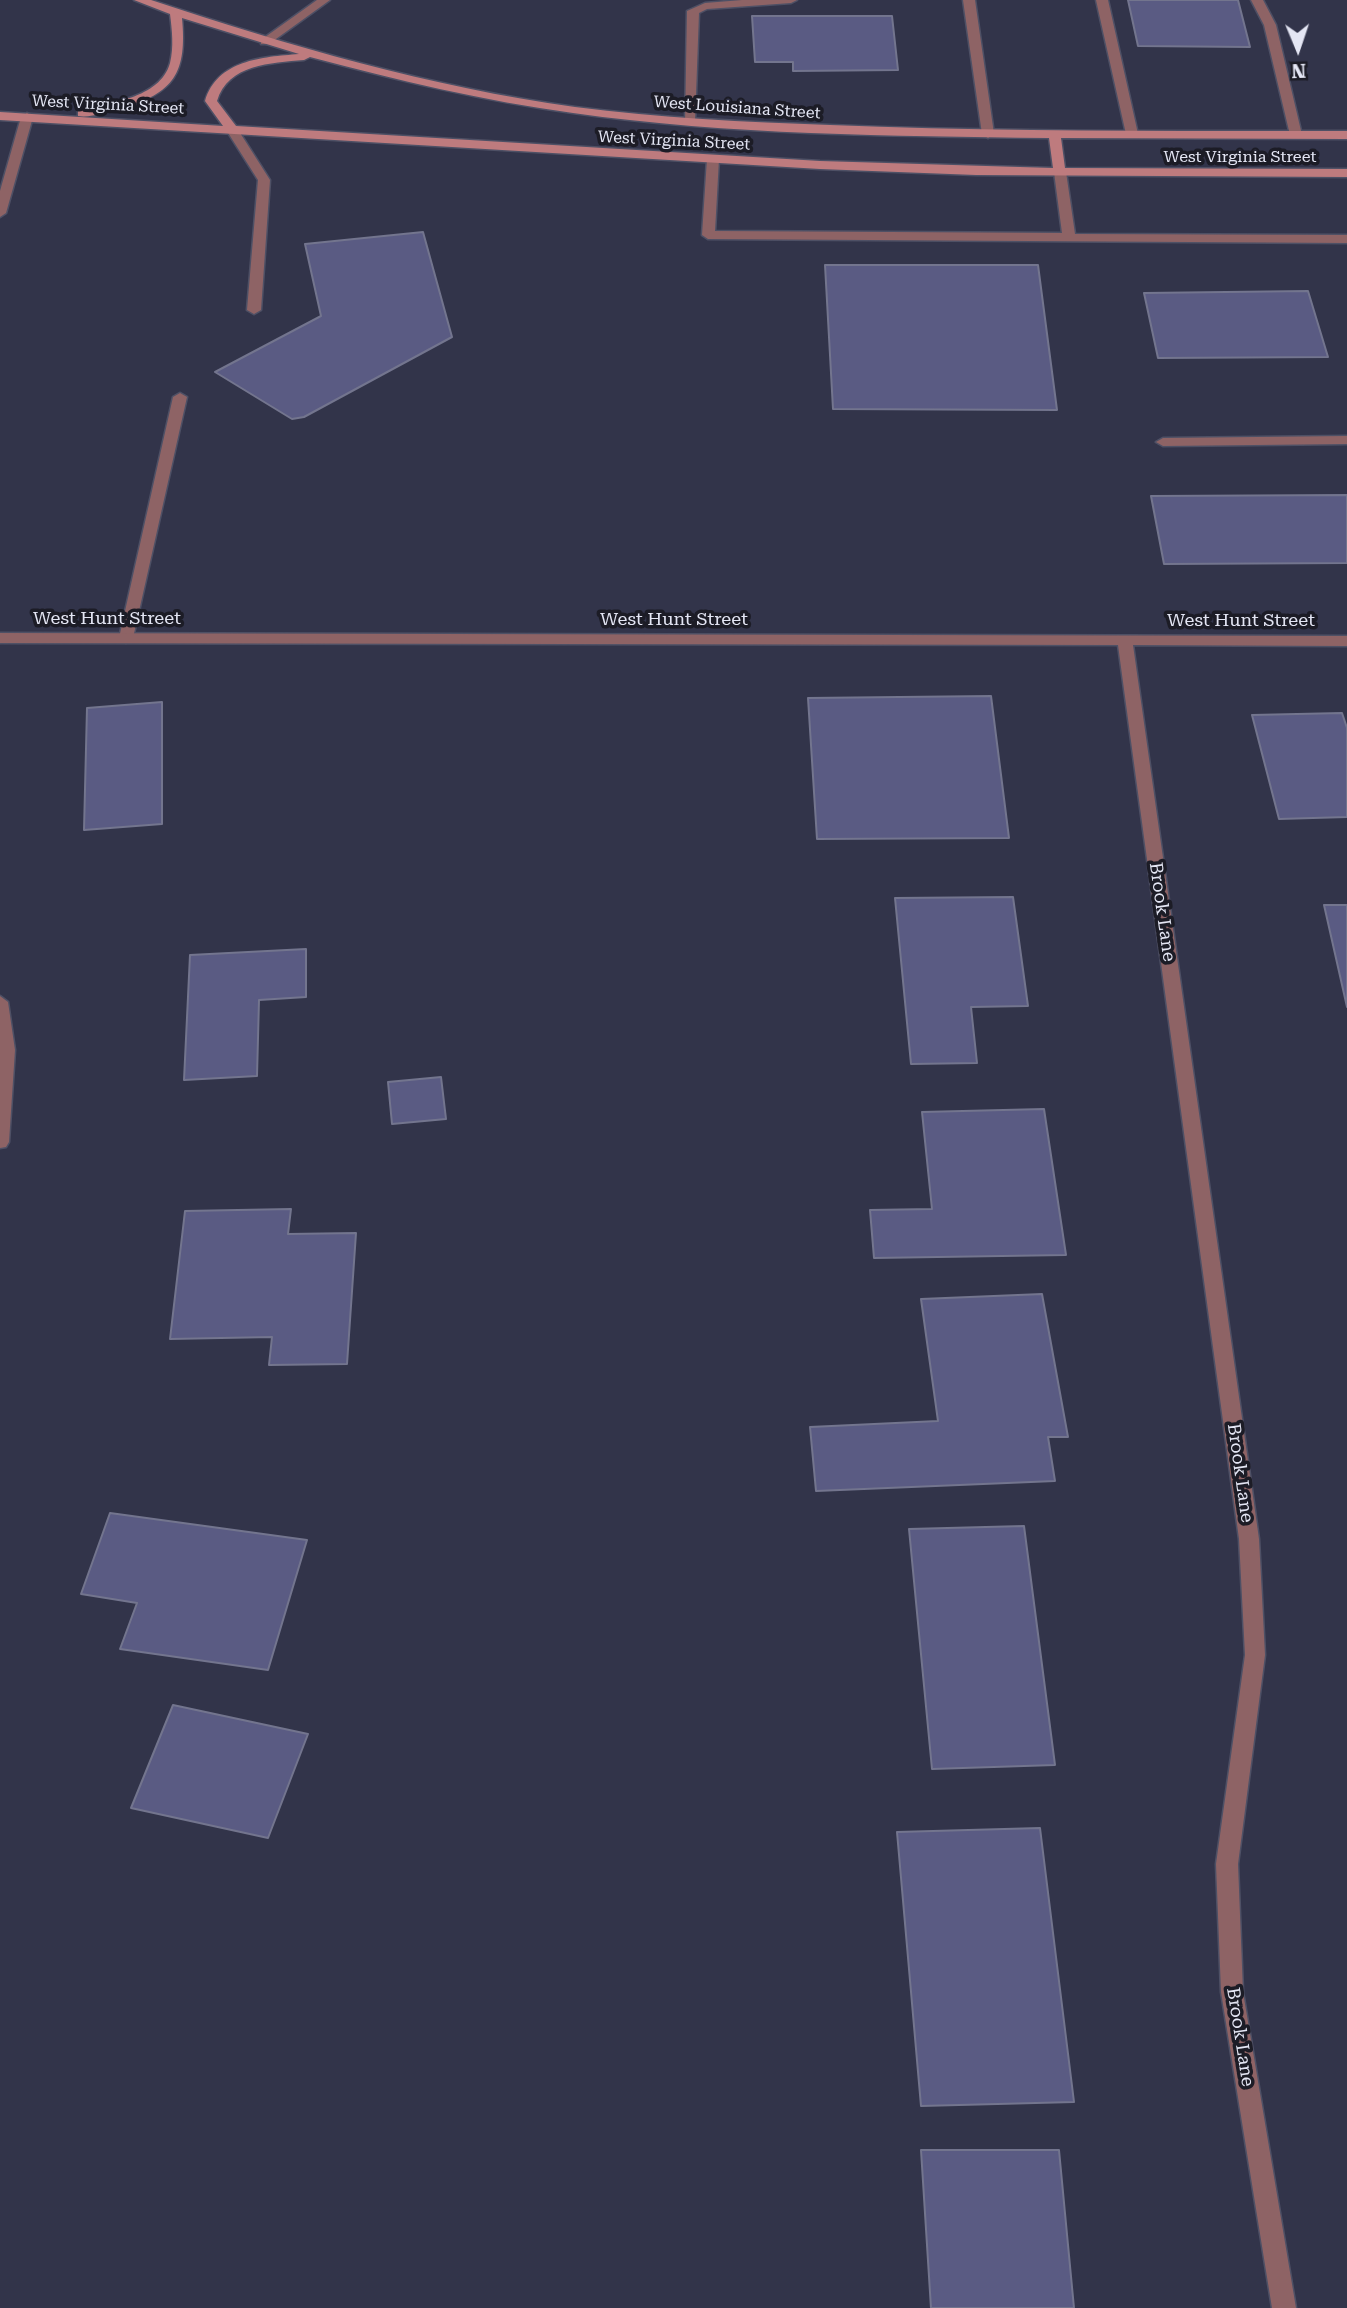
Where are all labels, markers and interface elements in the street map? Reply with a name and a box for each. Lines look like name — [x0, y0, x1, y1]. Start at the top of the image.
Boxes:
north arrow — [1263, 14, 1333, 84]
text: N — [1291, 59, 1306, 82]
street label: West Virginia Street — [31, 91, 185, 119]
street label: West Louisiana Street — [653, 93, 821, 123]
street label: West Virginia Street — [597, 127, 751, 155]
street label: West Virginia Street — [1164, 147, 1316, 167]
street label: West Hunt Street — [33, 608, 181, 630]
street label: West Hunt Street — [600, 609, 748, 631]
street label: West Hunt Street — [1167, 610, 1315, 632]
street label: Brook Lane — [1144, 861, 1180, 963]
street label: Brook Lane — [1222, 1422, 1258, 1524]
street label: Brook Lane — [1222, 1986, 1258, 2088]

